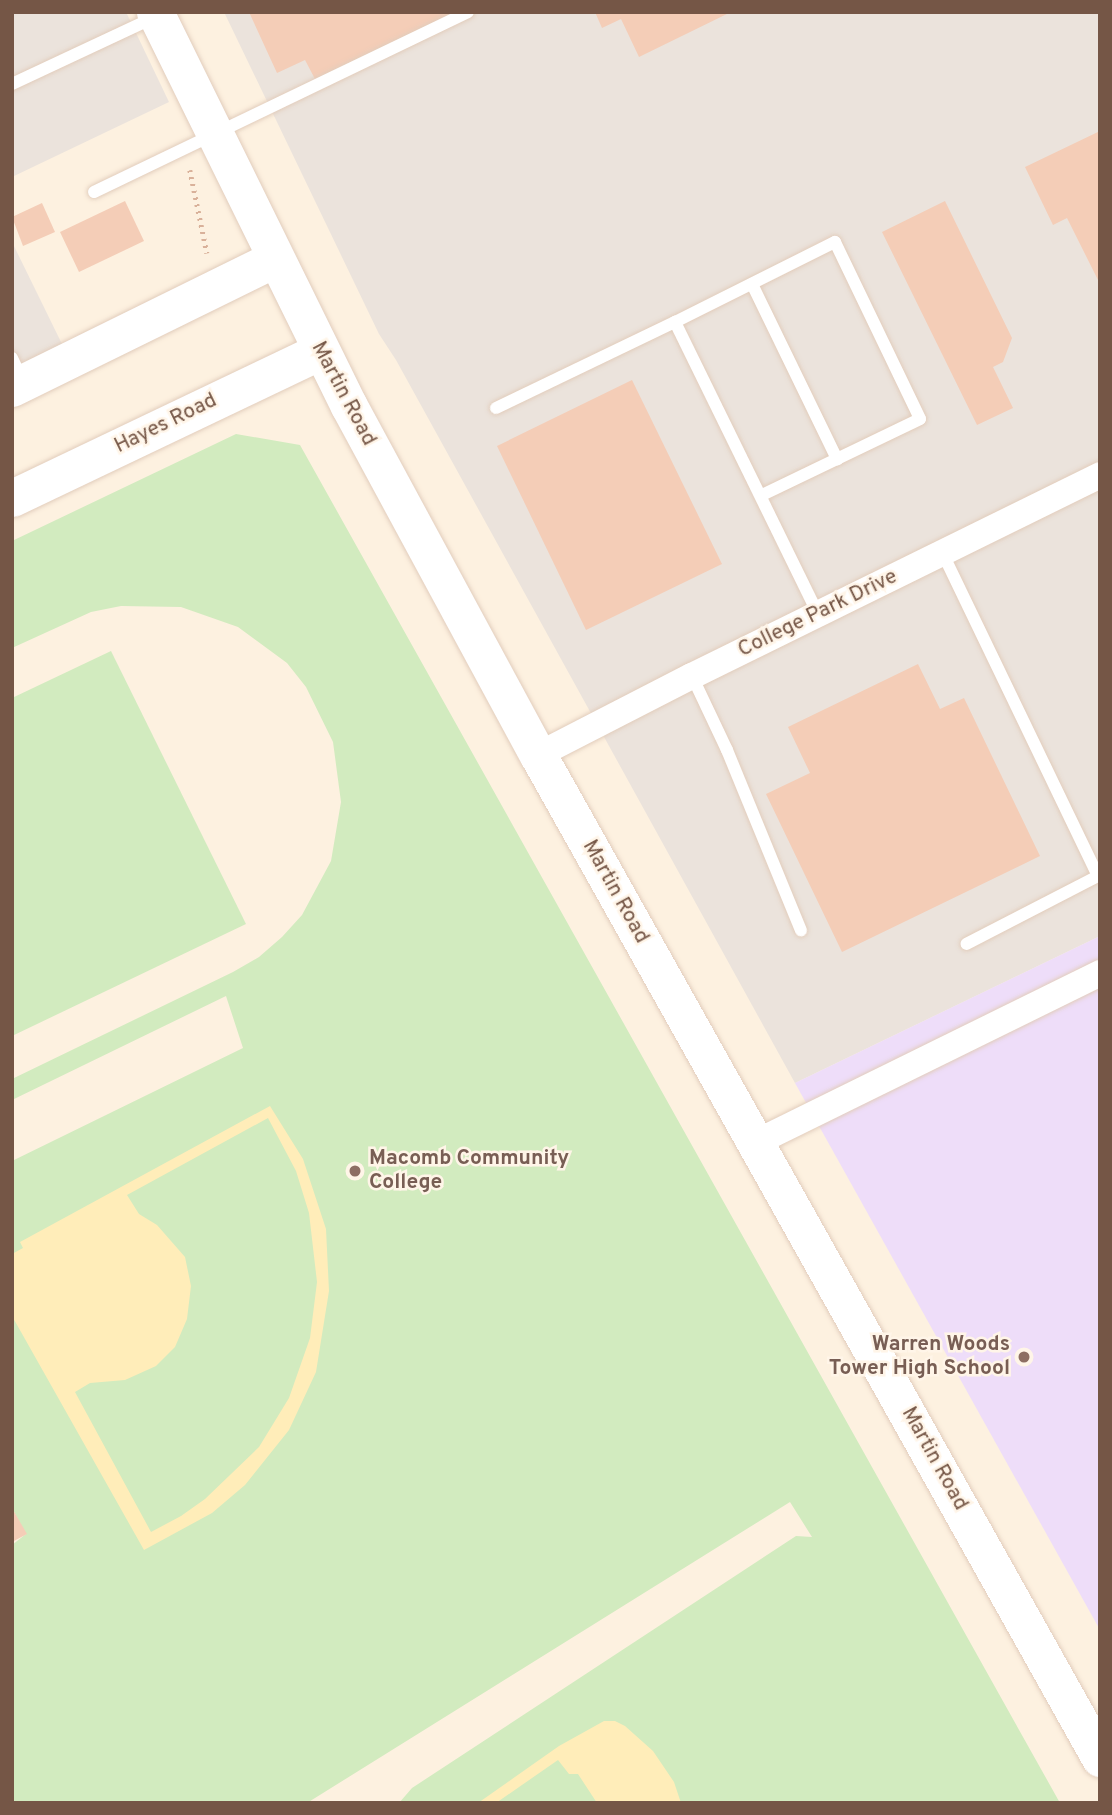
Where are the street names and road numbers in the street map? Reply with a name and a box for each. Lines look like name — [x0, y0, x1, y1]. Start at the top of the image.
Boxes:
street label: Martin Road — [305, 338, 381, 450]
street label: Hayes Road — [111, 388, 221, 460]
street label: College Park Drive — [734, 565, 902, 663]
street label: Martin Road — [576, 836, 654, 948]
street label: Martin Road — [895, 1403, 973, 1515]

